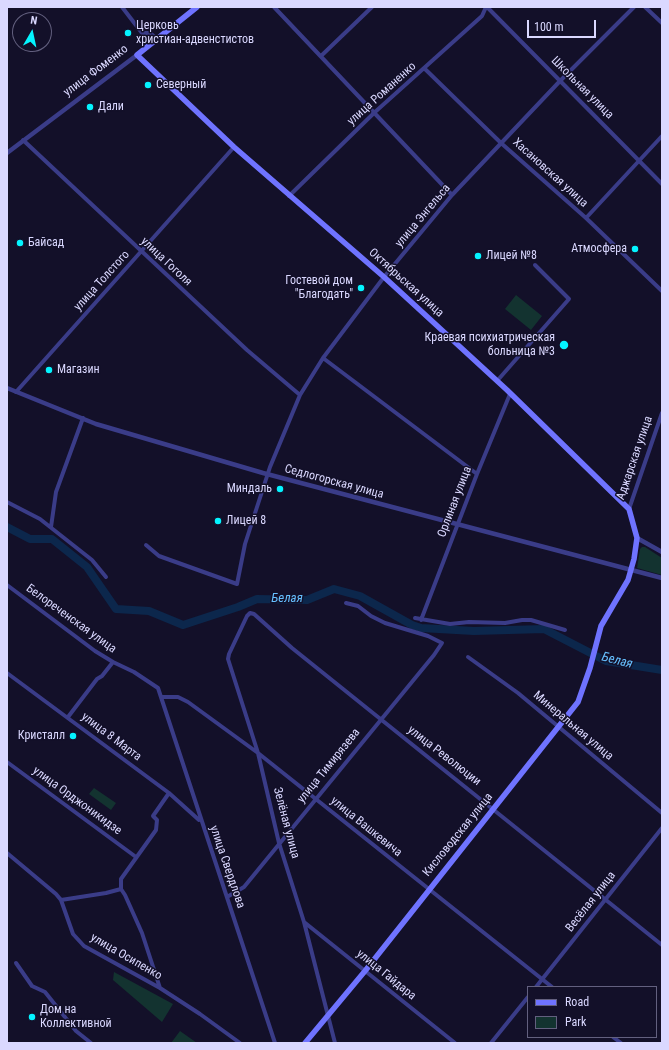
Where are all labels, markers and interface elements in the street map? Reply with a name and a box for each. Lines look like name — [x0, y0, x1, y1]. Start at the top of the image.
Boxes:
north arrow — [12, 12, 52, 52]
scale bar — [529, 12, 598, 38]
text: N — [29, 14, 38, 28]
place label: Церковь христиан-адвенстистов — [136, 19, 254, 47]
text: 100 m — [534, 20, 564, 34]
marker: Церковь христиан-адвенстистов — [123, 28, 133, 38]
street label: улица Фоменко — [61, 42, 131, 100]
street label: Школьная улица — [548, 54, 616, 122]
street label: улица Романенко — [345, 59, 419, 129]
place label: Северный — [156, 78, 206, 92]
marker: Северный — [143, 80, 153, 90]
place label: Дали — [98, 100, 124, 114]
marker: Дали — [85, 102, 95, 112]
street label: Хасановская улица — [509, 135, 591, 211]
street label: улица Энгельса — [392, 181, 454, 251]
street label: улица Гоголя — [137, 235, 195, 289]
place label: Байсад — [28, 236, 64, 250]
marker: Байсад — [15, 238, 25, 248]
place label: Атмосфера — [571, 242, 627, 256]
marker: Атмосфера — [630, 244, 640, 254]
street label: Октябрьская улица — [366, 246, 446, 320]
street label: улица Толстого — [71, 248, 133, 314]
place label: Лицей №8 — [486, 249, 537, 263]
marker: Лицей №8 — [473, 251, 483, 261]
place label: Гостевой дом "Благодать" — [285, 274, 353, 302]
marker: Гостевой дом "Благодать" — [356, 283, 366, 293]
place label: Краевая психиатрическая больница №3 — [425, 331, 555, 359]
marker: Краевая психиатрическая больница №3 — [558, 339, 570, 351]
place label: Магазин — [57, 363, 100, 377]
marker: Магазин — [44, 365, 54, 375]
street label: Аджарская улица — [614, 414, 656, 502]
street label: Седлогорская улица — [283, 462, 385, 502]
street label: Орлиная улица — [435, 465, 475, 539]
place label: Миндаль — [227, 482, 272, 496]
marker: Миндаль — [275, 484, 285, 494]
place label: Лицей 8 — [226, 514, 266, 528]
marker: Лицей 8 — [213, 516, 223, 526]
street label: Белореченская улица — [23, 581, 119, 657]
water label: Белая — [271, 591, 303, 607]
water label: Белая — [600, 650, 634, 672]
street label: Минеральная улица — [530, 688, 616, 764]
street label: улица 8 Марта — [78, 710, 144, 764]
street label: улица Революции — [404, 723, 484, 789]
street label: улица Тимирязева — [295, 726, 363, 806]
place label: Кристалл — [18, 729, 65, 743]
marker: Кристалл — [68, 731, 78, 741]
street label: улица Орджоникидзе — [30, 764, 124, 838]
street label: Зелёная улица — [270, 786, 302, 860]
street label: Кисловодская улица — [420, 790, 496, 880]
street label: улица Вашкевича — [327, 794, 405, 860]
street label: улица Свердлова — [206, 824, 248, 910]
street label: Весёлая улица — [563, 869, 619, 935]
street label: улица Осипенко — [88, 931, 164, 983]
street label: улица Гайдара — [353, 947, 419, 1003]
legend — [527, 986, 657, 1038]
text: Road — [565, 995, 589, 1009]
place label: Дом на Коллективной — [40, 1003, 112, 1031]
marker: Дом на Коллективной — [27, 1012, 37, 1022]
text: Park — [565, 1015, 586, 1029]

